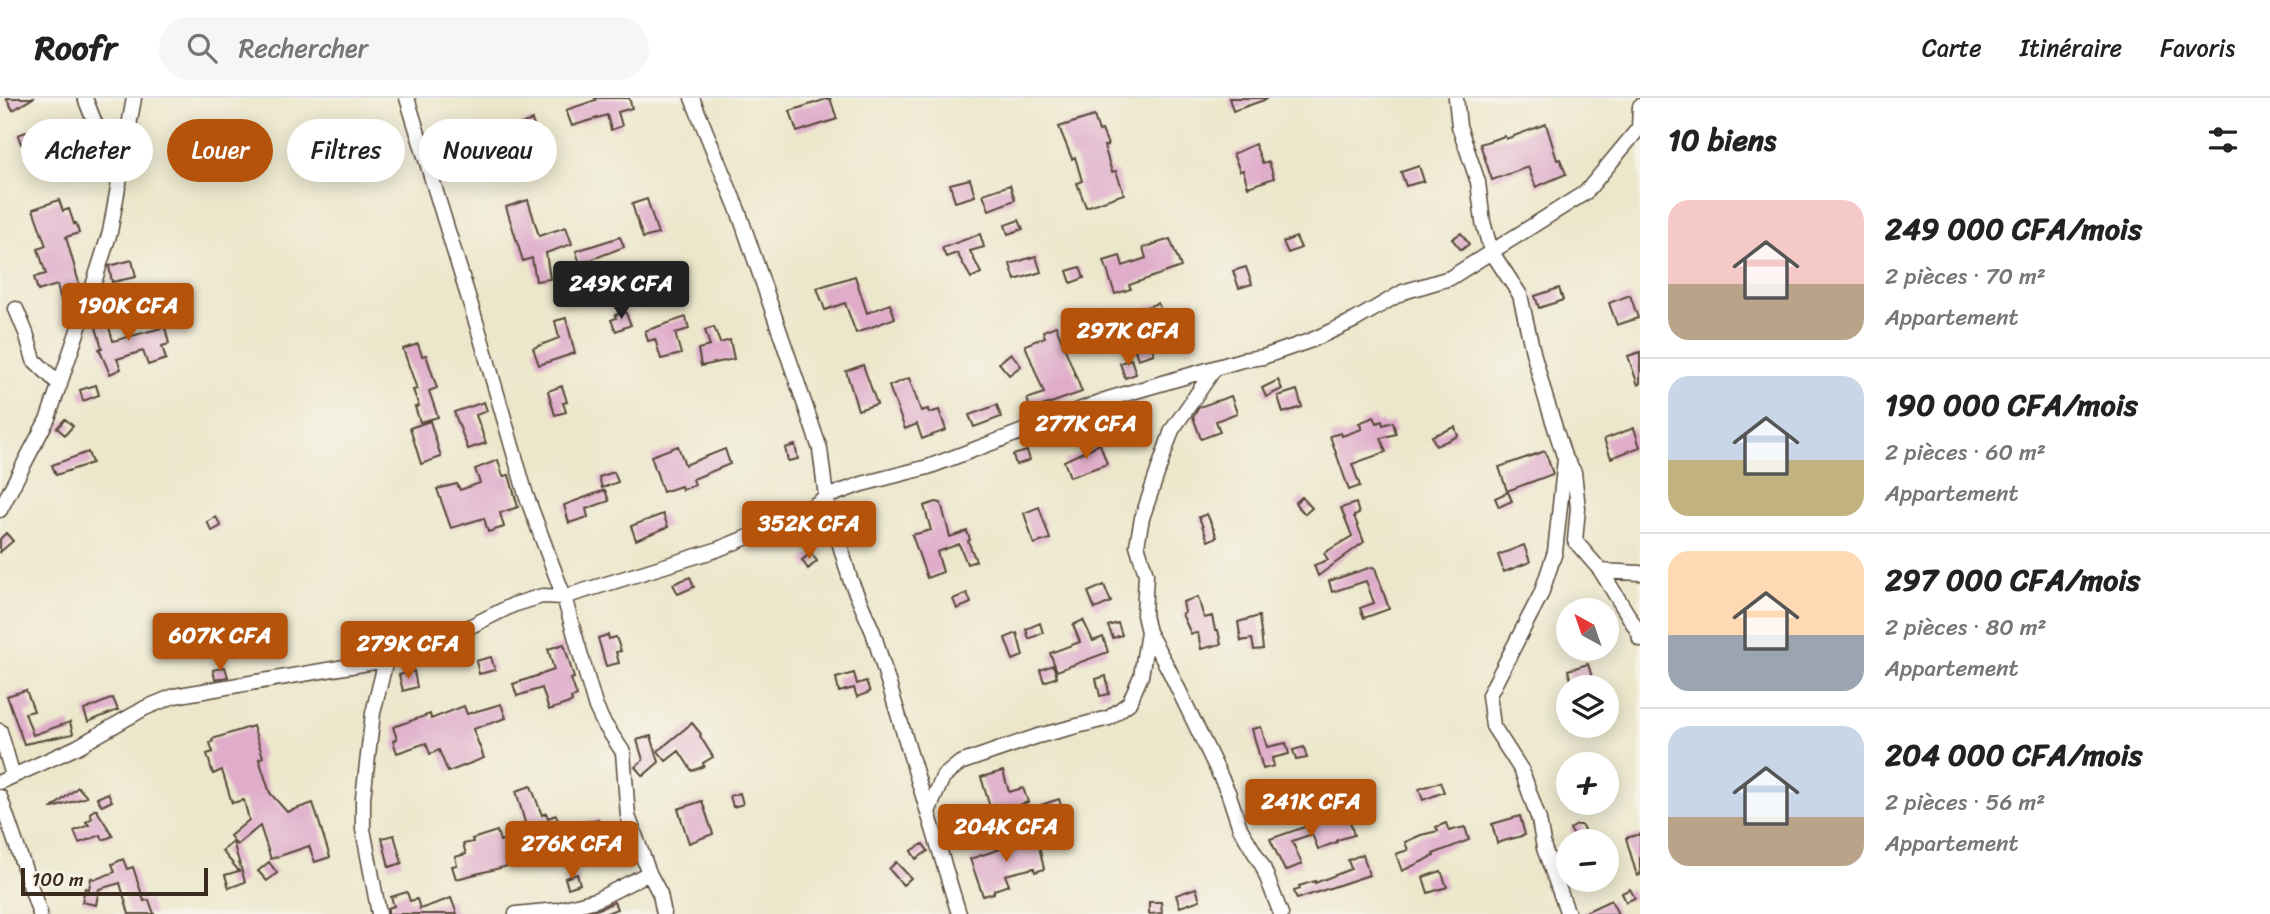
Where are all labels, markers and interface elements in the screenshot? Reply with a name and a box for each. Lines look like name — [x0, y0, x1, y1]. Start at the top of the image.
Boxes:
search box — [159, 17, 649, 80]
text: Roofr — [35, 19, 117, 77]
text: Rechercher — [239, 25, 368, 71]
text: Carte — [1922, 27, 1982, 69]
text: Itinéraire — [2020, 27, 2122, 69]
text: Favoris — [2160, 27, 2235, 69]
icon: search — [183, 29, 221, 67]
text: 10 biens — [1668, 113, 1776, 167]
chip: Acheter — [21, 119, 153, 182]
chip: Louer — [167, 119, 273, 182]
chip: Filtres — [287, 119, 405, 182]
chip: Nouveau — [419, 119, 557, 182]
icon: filters — [2204, 121, 2242, 159]
text: 249 000 CFA/mois — [1885, 202, 2142, 256]
icon: home — [1724, 228, 1808, 312]
text: 2 pièces · 70 m² — [1885, 256, 2046, 297]
pin: 249K CFA — [549, 262, 693, 321]
text: 249K CFA — [569, 263, 673, 304]
pin: 190K CFA — [56, 284, 200, 343]
text: 190K CFA — [78, 285, 178, 326]
text: Appartement — [1885, 297, 2019, 338]
pin: 297K CFA — [1056, 308, 1200, 368]
text: 297K CFA — [1077, 310, 1179, 351]
text: 190 000 CFA/mois — [1885, 378, 2138, 432]
pin: 277K CFA — [1014, 402, 1158, 461]
text: 277K CFA — [1035, 403, 1137, 444]
icon: home — [1724, 404, 1808, 488]
text: 2 pièces · 60 m² — [1885, 432, 2046, 473]
text: Appartement — [1885, 473, 2019, 514]
pin: 352K CFA — [737, 502, 881, 561]
text: 352K CFA — [758, 503, 860, 544]
text: 297 000 CFA/mois — [1885, 553, 2140, 607]
icon: home — [1724, 579, 1808, 663]
north arrow — [1556, 598, 1619, 662]
map controls — [1556, 598, 1619, 892]
text: 2 pièces · 80 m² — [1885, 607, 2047, 648]
pin: 607K CFA — [148, 614, 292, 673]
text: 607K CFA — [169, 615, 271, 656]
pin: 279K CFA — [336, 622, 480, 681]
text: 279K CFA — [357, 623, 459, 664]
text: Appartement — [1885, 648, 2019, 689]
button: layers — [1556, 675, 1619, 738]
text: 204 000 CFA/mois — [1885, 728, 2143, 782]
button: + — [1556, 752, 1619, 815]
icon: home — [1724, 754, 1808, 838]
pin: 241K CFA — [1239, 780, 1383, 839]
text: 241K CFA — [1261, 781, 1361, 822]
text: 2 pièces · 56 m² — [1885, 782, 2045, 823]
pin: 204K CFA — [934, 804, 1078, 864]
text: 204K CFA — [954, 806, 1058, 847]
pin: 276K CFA — [500, 822, 644, 881]
text: 276K CFA — [521, 823, 623, 864]
text: Appartement — [1885, 823, 2019, 864]
button: − — [1556, 829, 1619, 892]
text: 100 m — [32, 863, 84, 896]
scale bar — [21, 865, 208, 897]

